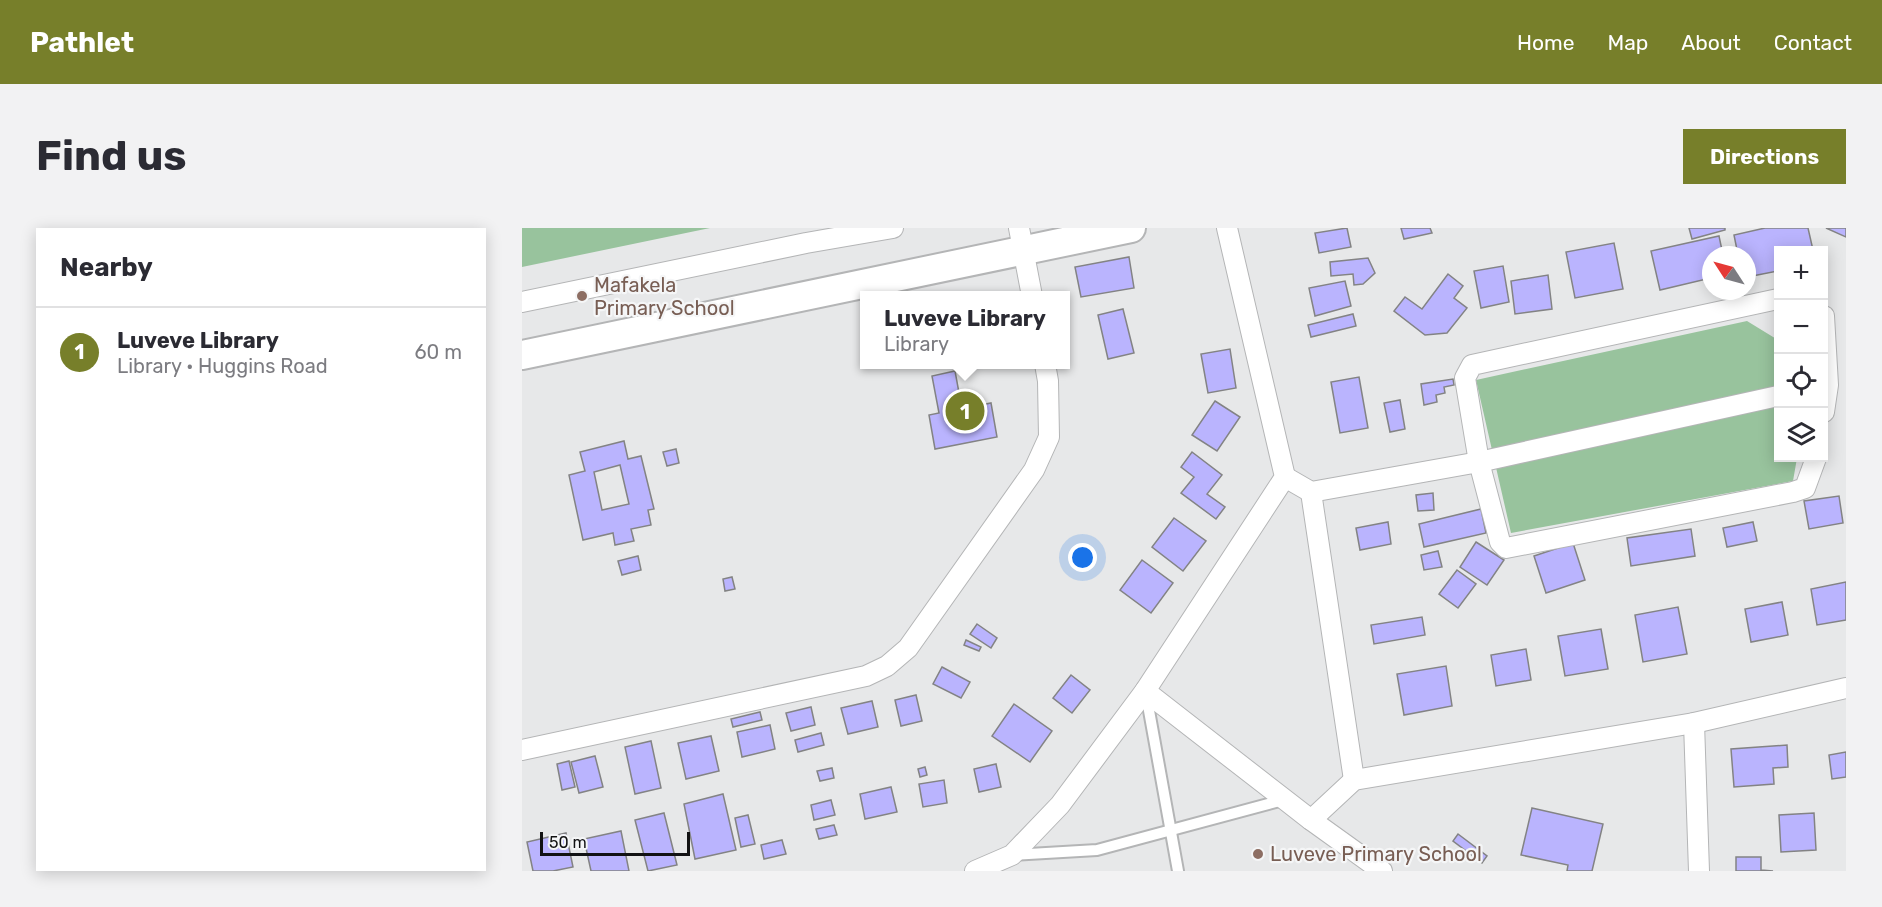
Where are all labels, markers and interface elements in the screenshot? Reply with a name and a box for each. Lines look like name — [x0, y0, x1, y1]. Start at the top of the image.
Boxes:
text: Pathlet — [30, 26, 134, 59]
text: Home — [1517, 30, 1574, 55]
text: Map — [1607, 30, 1648, 55]
text: About — [1681, 30, 1741, 55]
text: Contact — [1774, 30, 1852, 55]
button: Directions — [1683, 129, 1846, 184]
text: Find us — [36, 131, 187, 181]
north arrow — [1702, 246, 1756, 300]
map controls — [1774, 246, 1828, 462]
button: + — [1774, 246, 1828, 300]
text: Nearby — [60, 252, 153, 283]
place label: Mafakela Primary School — [594, 273, 735, 320]
marker: Mafakela Primary School — [575, 289, 589, 303]
popup — [860, 291, 1070, 369]
button: − — [1774, 300, 1828, 354]
text: Luveve Library — [884, 305, 1046, 332]
text: Luveve Library — [117, 327, 279, 354]
text: Library — [884, 332, 949, 356]
text: 1 — [75, 340, 84, 364]
text: 60 m — [415, 340, 462, 364]
text: Library · Huggins Road — [117, 354, 328, 378]
button: locate — [1774, 354, 1828, 408]
pin: 1 — [946, 388, 984, 434]
button: layers — [1774, 408, 1828, 462]
your location — [1068, 543, 1097, 572]
scale bar — [540, 829, 690, 856]
text: 50 m — [549, 833, 587, 852]
place label: Luveve Primary School — [1270, 842, 1482, 866]
marker: Luveve Primary School — [1251, 847, 1265, 861]

